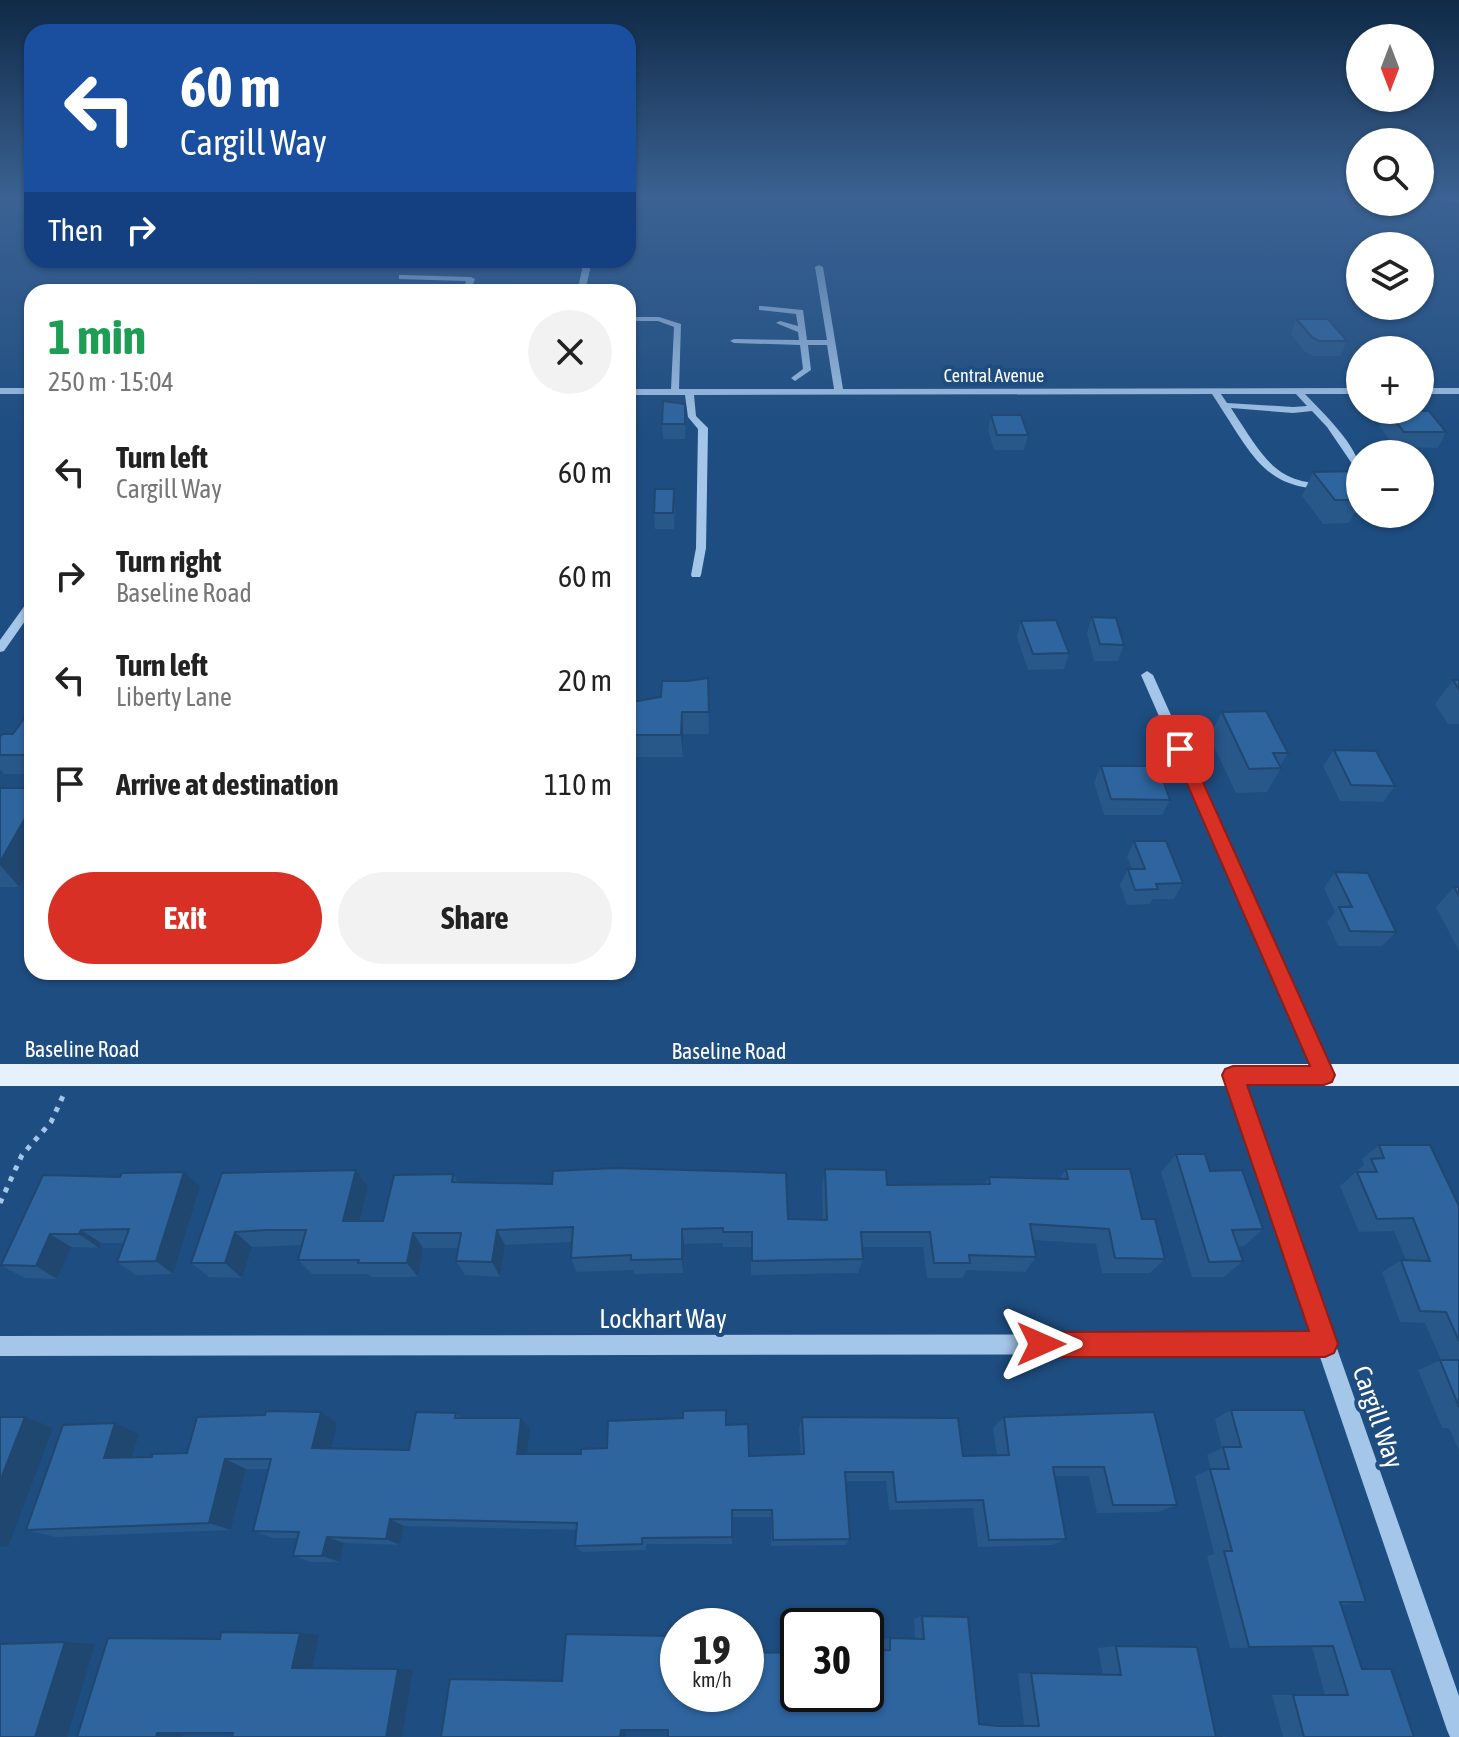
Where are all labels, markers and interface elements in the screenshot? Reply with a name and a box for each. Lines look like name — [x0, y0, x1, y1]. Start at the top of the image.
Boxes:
north arrow — [1346, 24, 1434, 112]
map controls — [1346, 24, 1434, 528]
text: 60 m — [180, 55, 281, 119]
icon: left — [48, 56, 152, 160]
text: Cargill Way — [180, 121, 327, 163]
button: search — [1346, 128, 1434, 216]
icon: right — [119, 208, 163, 252]
text: Then — [48, 213, 103, 247]
button: layers — [1346, 232, 1434, 320]
text: 1 min — [48, 309, 146, 364]
button: close — [528, 310, 612, 394]
button: + — [1346, 336, 1434, 424]
street label: Central Avenue — [944, 365, 1044, 386]
text: 250 m · 15:04 — [48, 367, 174, 397]
text: Turn left — [116, 440, 208, 474]
button: − — [1346, 440, 1434, 528]
icon: left — [48, 450, 92, 494]
text: 60 m — [558, 455, 612, 489]
text: Cargill Way — [116, 474, 222, 504]
text: Turn right — [116, 544, 222, 578]
icon: right — [48, 554, 92, 598]
text: 60 m — [558, 559, 612, 593]
text: Baseline Road — [116, 578, 252, 608]
text: Turn left — [116, 648, 208, 682]
icon: left — [48, 658, 92, 702]
text: 20 m — [558, 663, 612, 697]
text: Liberty Lane — [116, 682, 232, 712]
pin — [1146, 715, 1214, 783]
icon: arrive — [1158, 727, 1202, 771]
icon: arrive — [48, 762, 92, 806]
text: Arrive at destination — [116, 767, 338, 801]
text: 110 m — [544, 767, 612, 801]
button: Exit — [48, 872, 322, 964]
button: Share — [338, 872, 612, 964]
street label: Baseline Road — [25, 1036, 139, 1062]
street label: Baseline Road — [672, 1038, 786, 1064]
position arrow — [999, 1302, 1083, 1386]
street label: Lockhart Way — [599, 1304, 727, 1334]
street label: Cargill Way — [1347, 1362, 1410, 1472]
speed limit sign: 30 — [780, 1608, 884, 1712]
text: 19 — [693, 1627, 731, 1672]
text: km/h — [692, 1668, 732, 1691]

